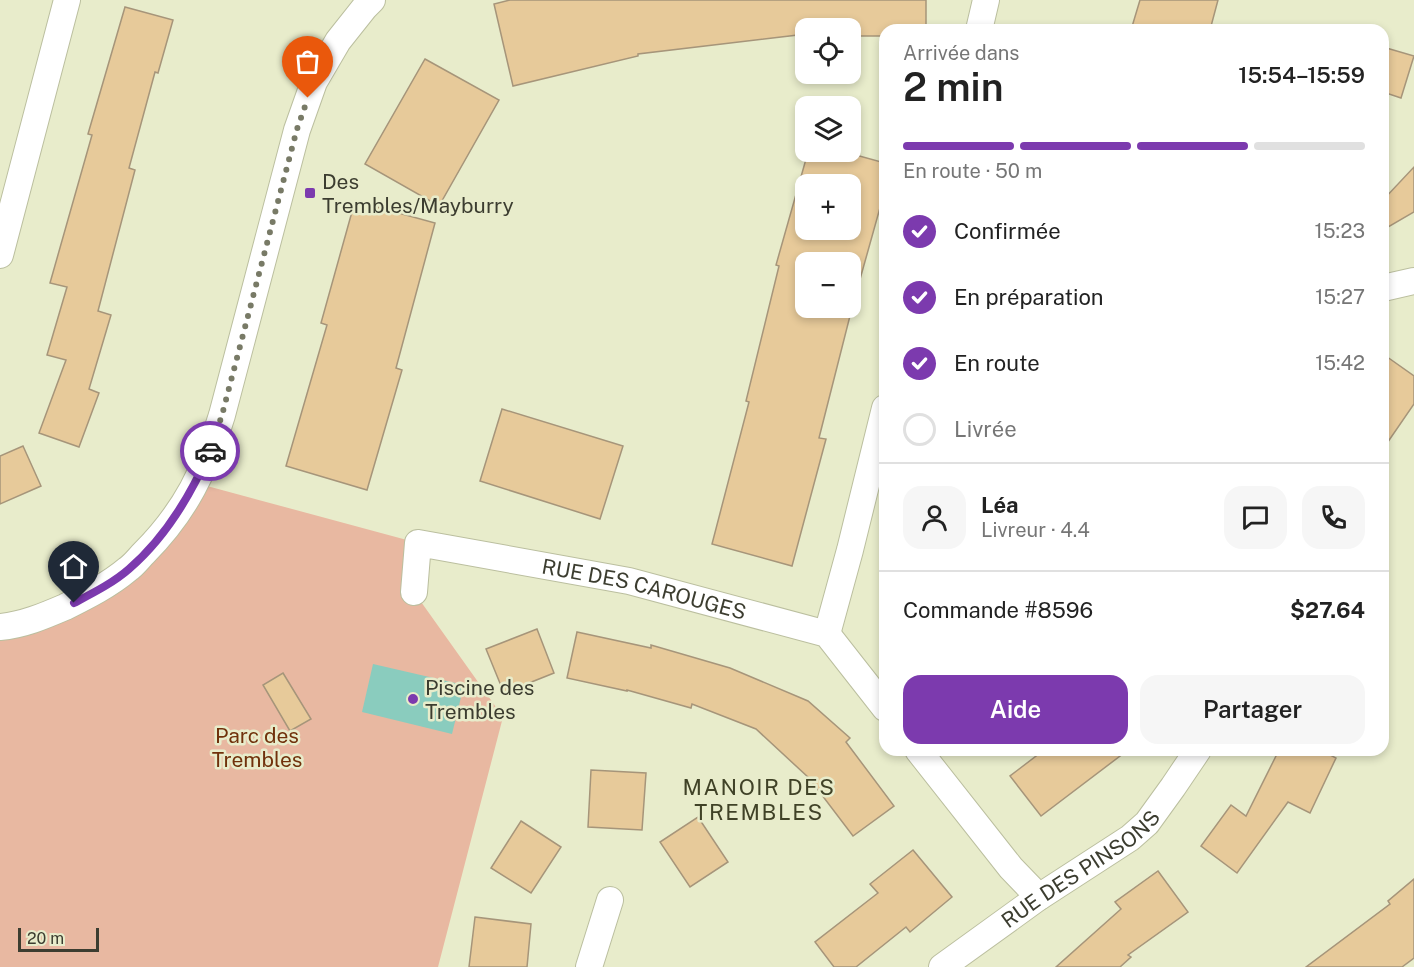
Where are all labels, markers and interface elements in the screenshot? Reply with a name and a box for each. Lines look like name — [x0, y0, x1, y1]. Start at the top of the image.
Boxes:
map controls — [795, 18, 861, 318]
button: locate — [795, 18, 861, 84]
pin — [282, 36, 333, 98]
text: Arrivée dans — [903, 41, 1019, 65]
icon: bag — [291, 45, 324, 78]
text: 15:54–15:59 — [1238, 62, 1365, 88]
text: 2 min — [903, 64, 1004, 110]
button: layers — [795, 96, 861, 162]
text: En route · 50 m — [903, 159, 1042, 183]
place label: Des Trembles/Mayburry — [322, 169, 514, 218]
button: + — [795, 174, 861, 240]
marker: Des Trembles/Mayburry — [303, 186, 317, 200]
icon: check — [903, 215, 936, 248]
text: Confirmée — [954, 218, 1061, 244]
text: 15:23 — [1315, 219, 1365, 243]
button: − — [795, 252, 861, 318]
icon: check — [903, 281, 936, 314]
text: En préparation — [954, 284, 1104, 310]
text: 15:27 — [1315, 285, 1365, 309]
icon: check — [903, 347, 936, 380]
text: En route — [954, 350, 1040, 376]
text: 15:42 — [1315, 351, 1365, 375]
text: Livrée — [954, 416, 1017, 442]
courier — [180, 421, 240, 481]
icon: car — [194, 435, 227, 468]
button: person — [903, 486, 966, 549]
button: chat — [1224, 486, 1287, 549]
button: phone — [1302, 486, 1365, 549]
text: Léa — [981, 492, 1019, 518]
text: Livreur · 4.4 — [981, 518, 1090, 542]
pin — [48, 541, 99, 603]
icon: home — [57, 550, 90, 583]
street label: RUE DES CAROUGES — [540, 553, 749, 624]
text: Commande #8596 — [903, 597, 1093, 623]
text: $27.64 — [1290, 597, 1365, 623]
place label: Piscine des Trembles — [425, 675, 534, 724]
button: Aide — [903, 675, 1128, 744]
button: Partager — [1140, 675, 1365, 744]
marker: Piscine des Trembles — [406, 692, 420, 706]
park label: Parc des Trembles — [212, 723, 302, 772]
district label: MANOIR DES TREMBLES — [682, 774, 836, 825]
street label: RUE DES PINSONS — [996, 805, 1165, 933]
scale bar — [18, 925, 99, 952]
text: 20 m — [27, 929, 64, 948]

